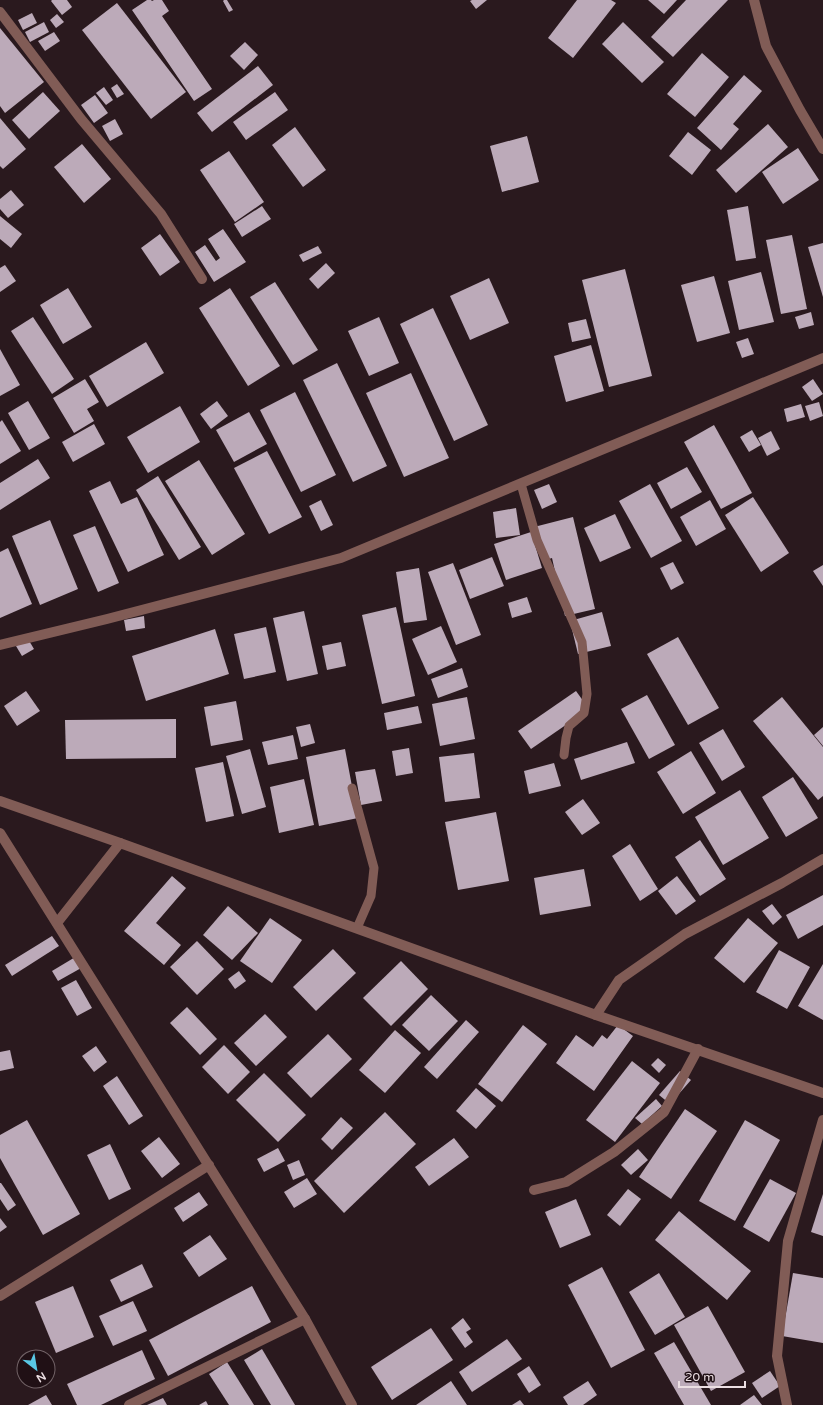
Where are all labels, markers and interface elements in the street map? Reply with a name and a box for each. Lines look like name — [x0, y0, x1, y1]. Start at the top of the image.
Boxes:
north arrow — [16, 1349, 56, 1389]
scale bar — [679, 1363, 745, 1389]
text: N — [34, 1369, 48, 1385]
text: 20 m — [685, 1370, 714, 1384]

